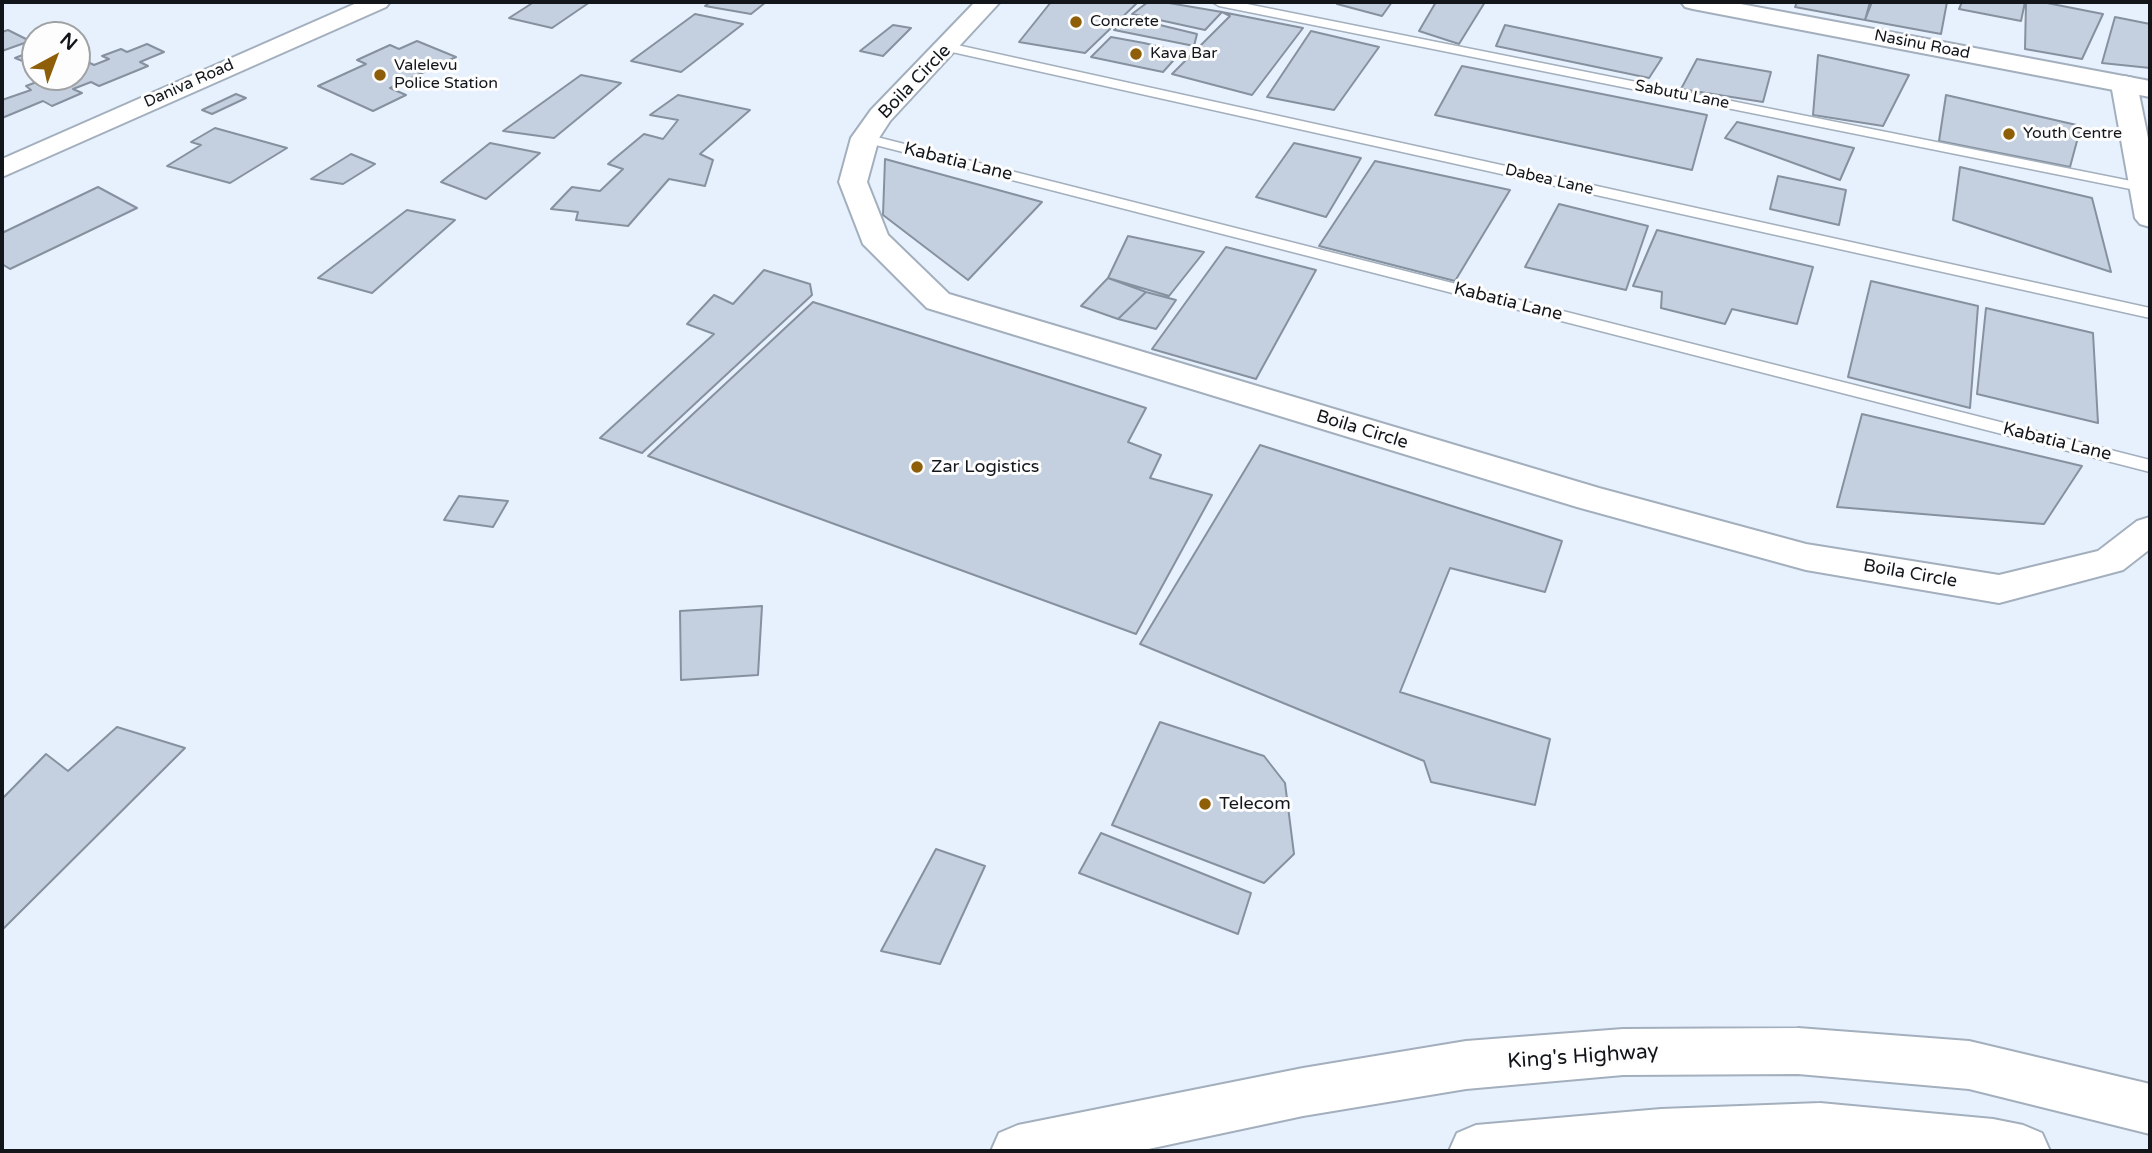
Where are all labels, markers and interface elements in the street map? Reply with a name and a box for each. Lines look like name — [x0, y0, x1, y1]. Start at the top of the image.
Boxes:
place label: Concrete — [1090, 12, 1159, 32]
marker: Concrete — [1068, 14, 1084, 30]
north arrow — [21, 21, 91, 91]
street label: Nasinu Road — [1872, 26, 1972, 64]
text: N — [55, 28, 81, 55]
street label: Boila Circle — [874, 40, 956, 124]
place label: Kava Bar — [1150, 44, 1217, 64]
marker: Kava Bar — [1128, 46, 1144, 62]
street label: Daniva Road — [141, 56, 237, 112]
place label: Valelevu Police Station — [394, 56, 498, 94]
marker: Valelevu Police Station — [372, 67, 388, 83]
street label: Sabutu Lane — [1633, 76, 1731, 114]
place label: Youth Centre — [2023, 124, 2122, 144]
marker: Youth Centre — [2001, 126, 2017, 142]
street label: Kabatia Lane — [901, 138, 1015, 186]
street label: Dabea Lane — [1503, 161, 1595, 199]
street label: Kabatia Lane — [1451, 278, 1565, 326]
street label: Boila Circle — [1313, 406, 1411, 454]
street label: Kabatia Lane — [2000, 418, 2114, 466]
place label: Zar Logistics — [931, 456, 1039, 478]
marker: Zar Logistics — [909, 459, 925, 475]
street label: Boila Circle — [1861, 555, 1959, 593]
place label: Telecom — [1219, 793, 1291, 815]
marker: Telecom — [1197, 796, 1213, 812]
street label: King's Highway — [1506, 1039, 1660, 1075]

